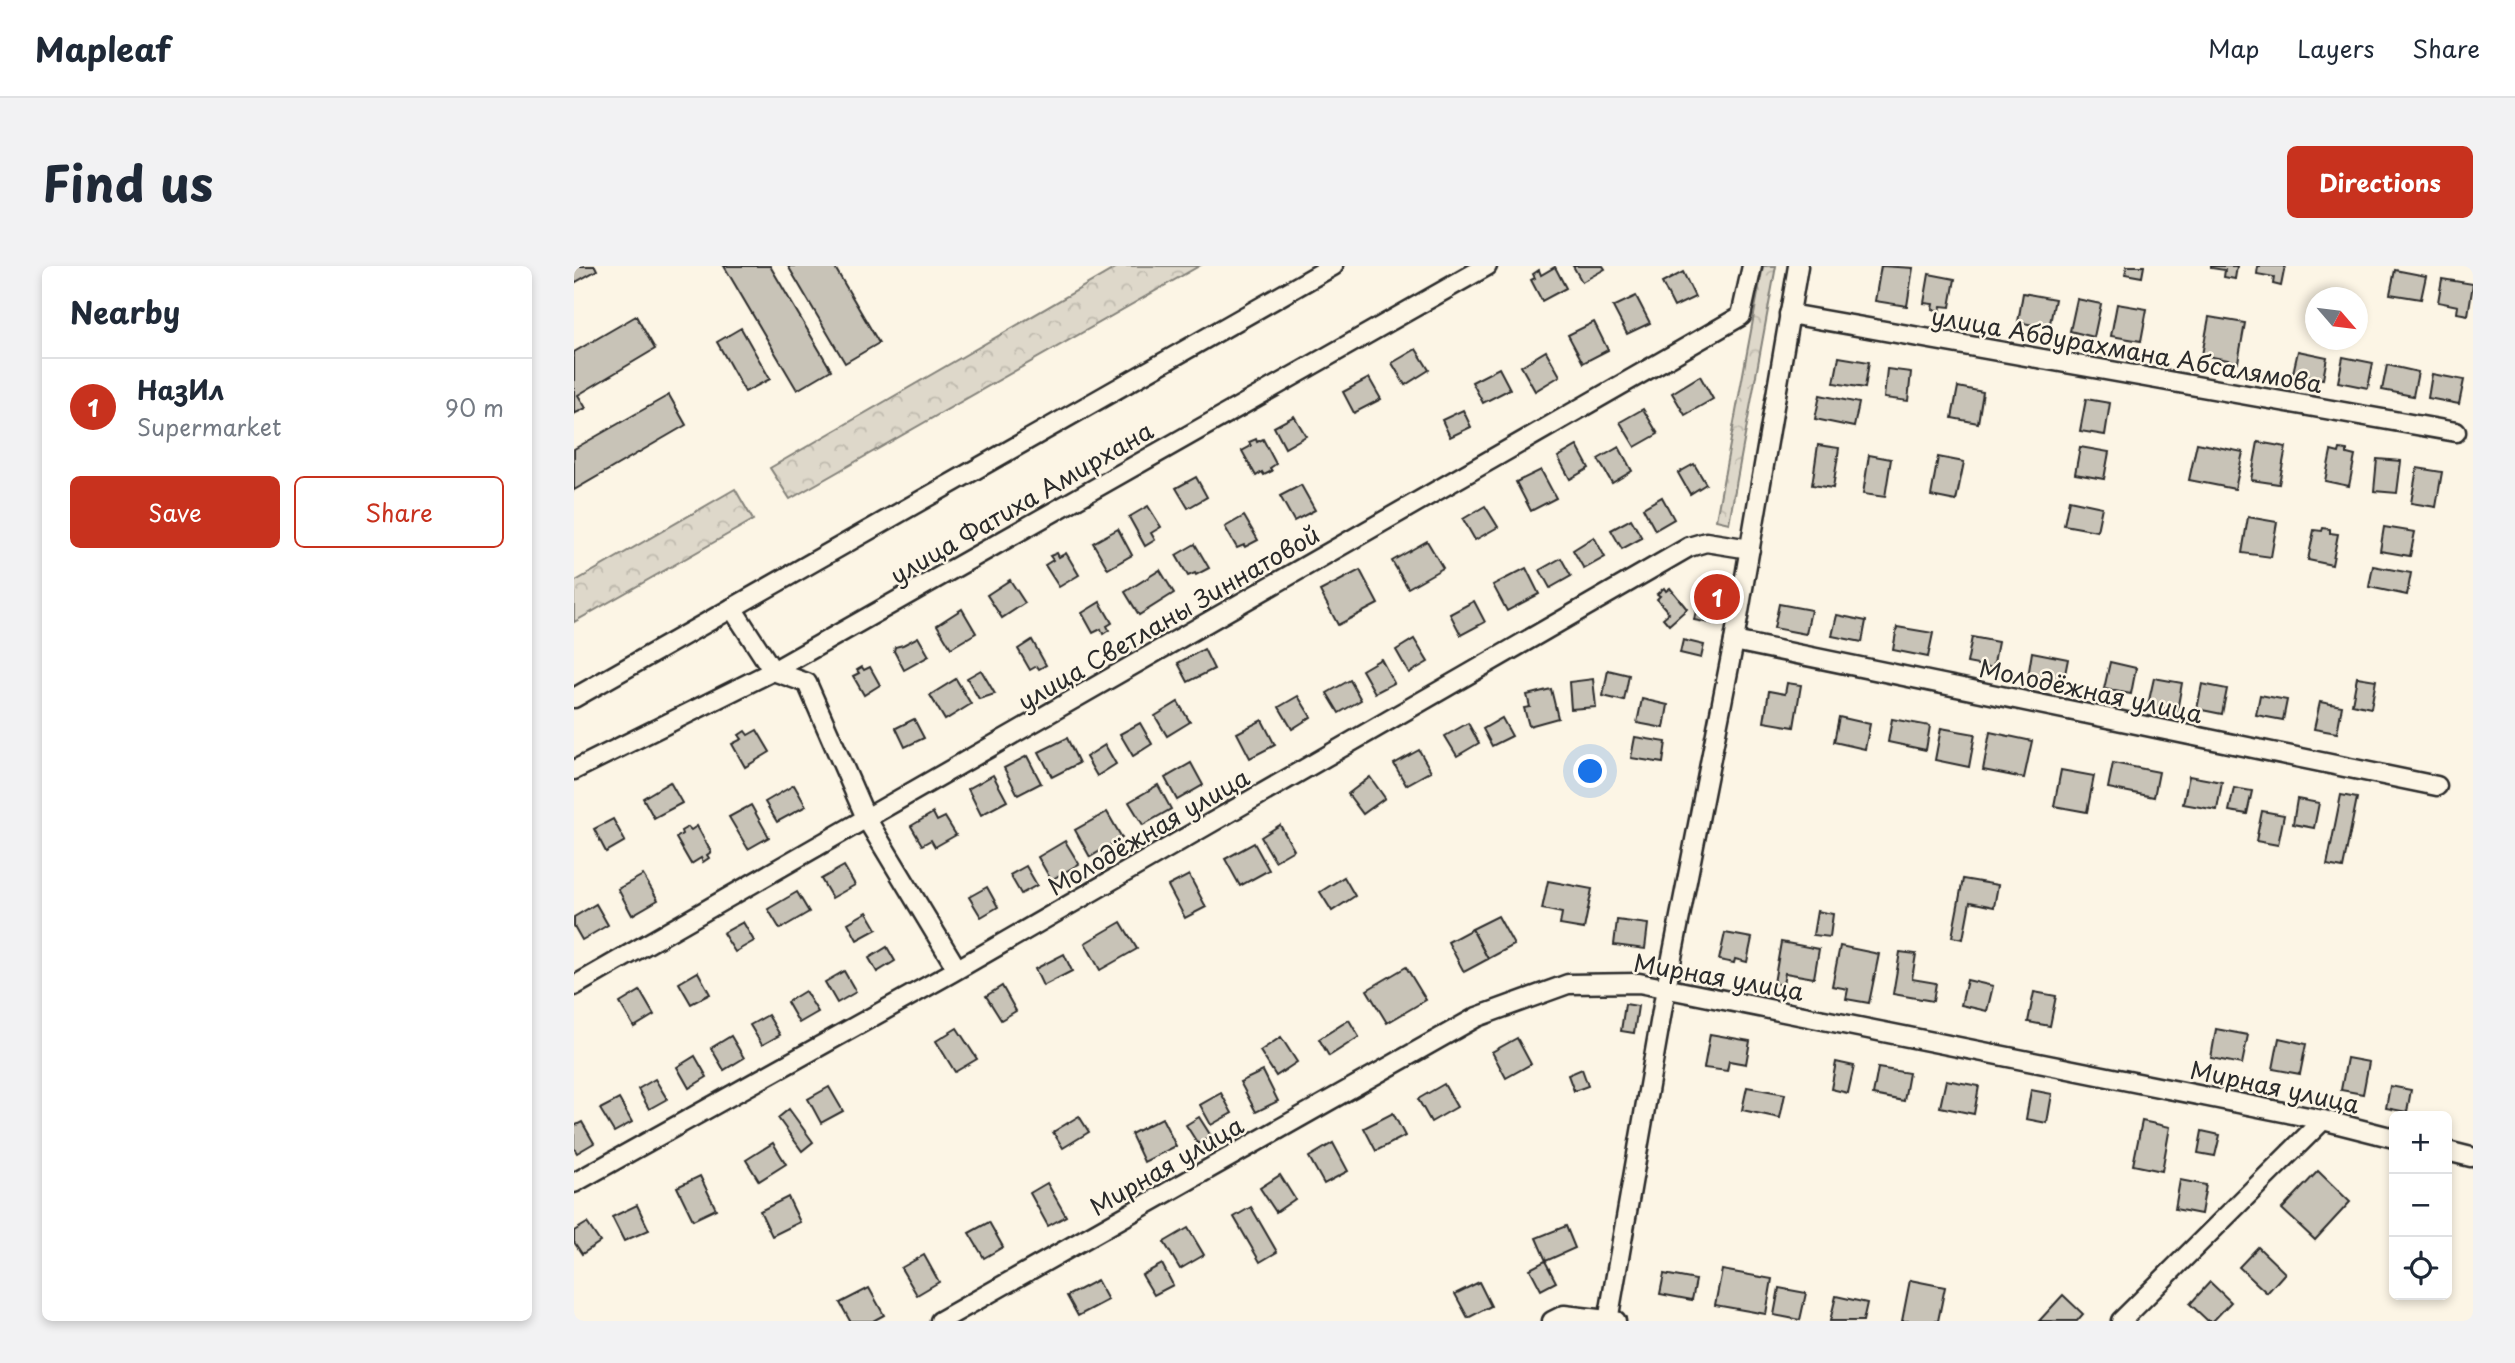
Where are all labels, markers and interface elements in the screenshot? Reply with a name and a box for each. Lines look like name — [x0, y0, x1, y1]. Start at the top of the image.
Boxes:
text: Mapleaf — [35, 23, 171, 73]
text: Map — [2208, 30, 2259, 66]
text: Layers — [2297, 30, 2374, 66]
text: Share — [2412, 30, 2480, 66]
text: Find us — [42, 145, 213, 219]
button: Directions — [2287, 146, 2473, 218]
north arrow — [2305, 287, 2368, 350]
text: Nearby — [70, 289, 180, 334]
street label: улица Абдурахмана Абсалямова — [1929, 297, 2325, 401]
text: НазИл — [137, 370, 224, 409]
text: 1 — [88, 390, 99, 425]
text: 90 m — [445, 390, 504, 425]
text: Supermarket — [137, 409, 281, 444]
street label: улица Фатиха Амирхана — [883, 412, 1159, 592]
button: Save — [70, 476, 280, 548]
button: Share — [294, 476, 504, 548]
street label: улица Светланы Зиннатовой — [1010, 516, 1326, 718]
pin: 1 — [1694, 571, 1740, 623]
street label: Молодёжная улица — [1976, 649, 2206, 731]
your location — [1573, 754, 1607, 788]
street label: Молодёжная улица — [1040, 759, 1256, 903]
street label: Мирная улица — [1631, 943, 1807, 1009]
street label: Мирная улица — [2187, 1051, 2363, 1121]
street label: Мирная улица — [1083, 1106, 1249, 1224]
map controls — [2389, 1111, 2452, 1300]
button: + — [2389, 1111, 2452, 1174]
button: − — [2389, 1174, 2452, 1237]
button: locate — [2389, 1237, 2452, 1300]

